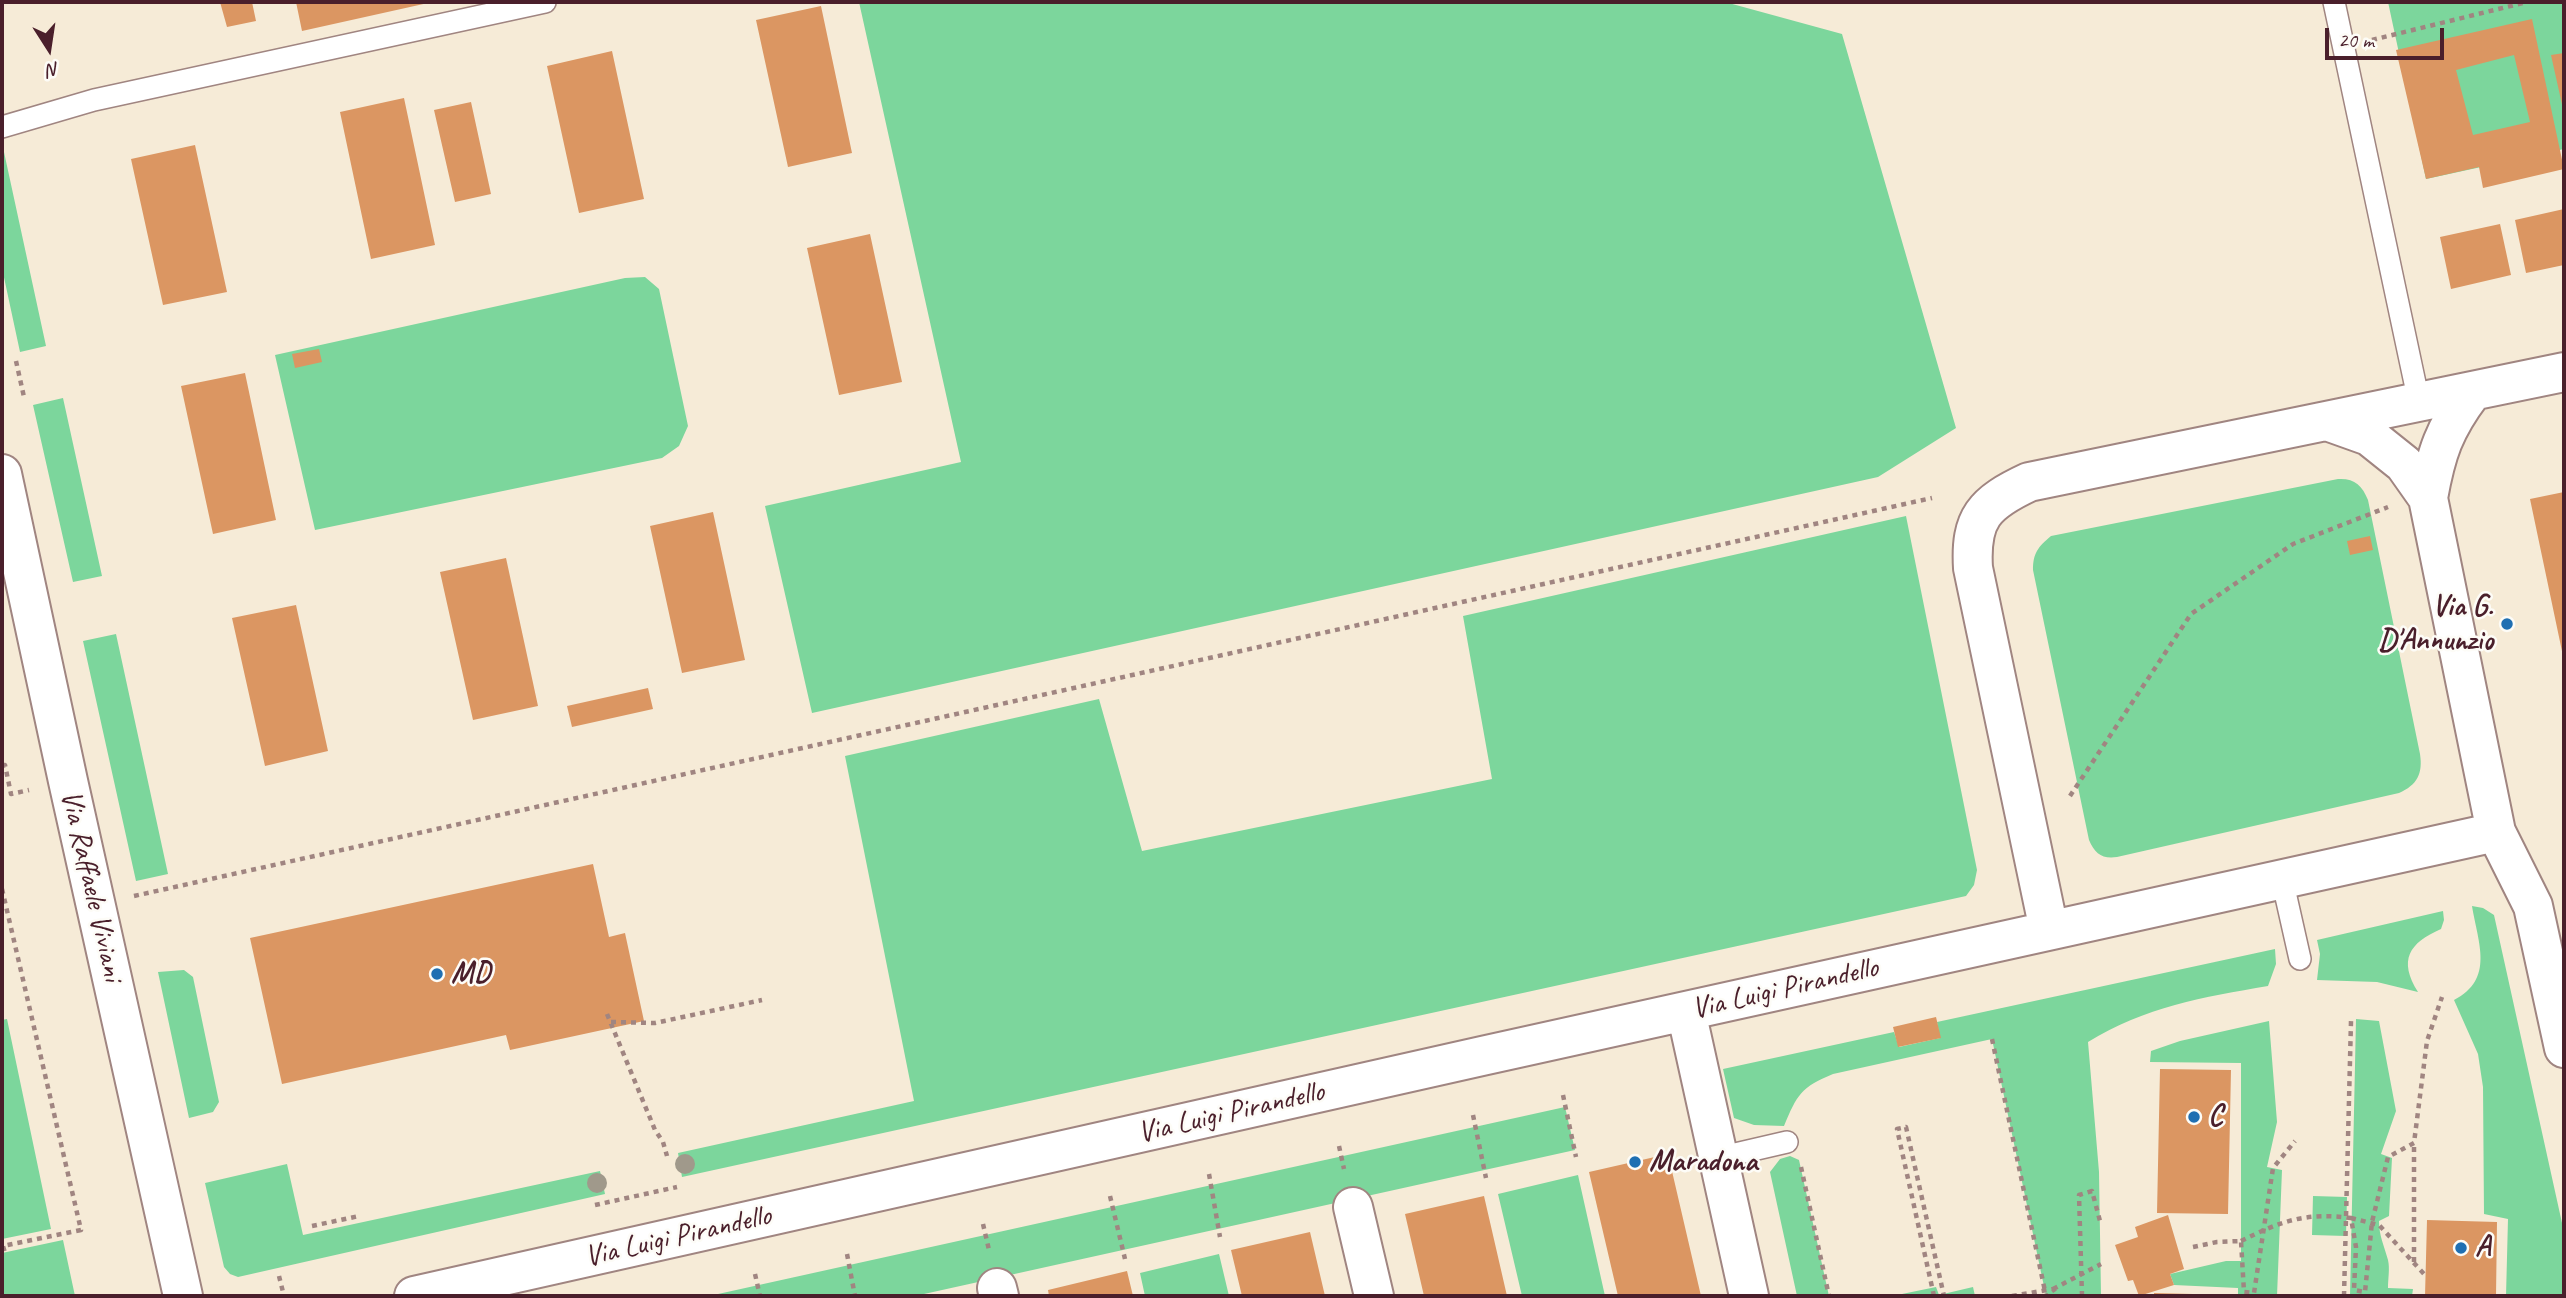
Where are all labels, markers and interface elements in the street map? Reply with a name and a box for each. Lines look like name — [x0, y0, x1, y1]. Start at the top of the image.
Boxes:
north arrow — [14, 14, 84, 84]
scale bar — [2328, 14, 2447, 58]
text: 20 m — [2338, 27, 2374, 53]
text: N — [45, 57, 62, 83]
place label: Via G. D'Annunzio — [2378, 589, 2493, 660]
marker: Via G. D'Annunzio — [2499, 616, 2515, 632]
street label: Via Raffaele Viviani — [52, 787, 130, 985]
street label: Via Luigi Pirandello — [1688, 950, 1882, 1028]
place label: MD — [451, 956, 490, 992]
marker: MD — [429, 966, 445, 982]
street label: Via Luigi Pirandello — [1134, 1074, 1328, 1152]
place label: C — [2208, 1099, 2222, 1135]
marker: C — [2186, 1109, 2202, 1125]
place label: Maradona — [1649, 1144, 1757, 1180]
marker: Maradona — [1627, 1154, 1643, 1170]
street label: Via Luigi Pirandello — [581, 1198, 775, 1276]
place label: A — [2475, 1230, 2490, 1266]
marker: A — [2453, 1240, 2469, 1256]

